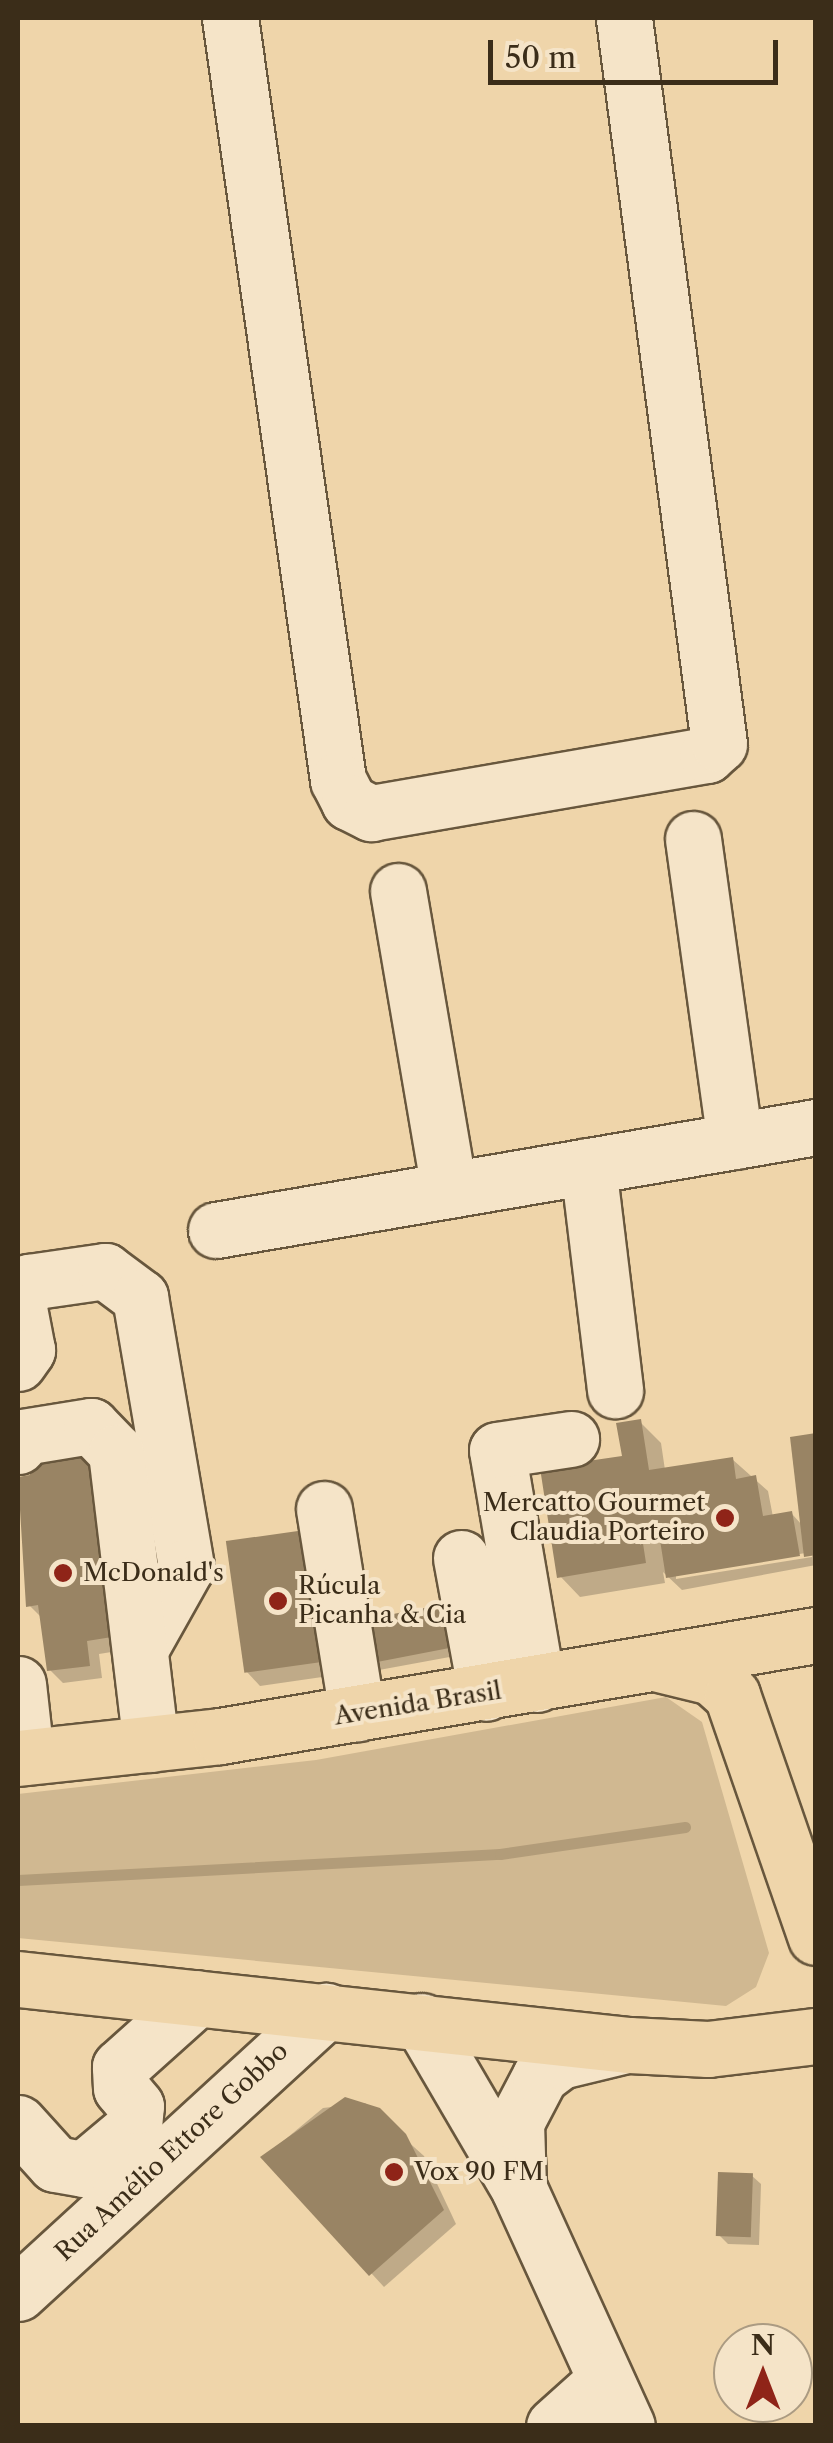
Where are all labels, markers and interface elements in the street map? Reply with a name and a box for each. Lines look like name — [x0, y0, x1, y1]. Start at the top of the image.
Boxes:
scale bar — [493, 20, 783, 82]
text: 50 m — [505, 39, 576, 76]
place label: Mercatto Gourmet Claudia Porteiro — [483, 1489, 705, 1548]
marker: Mercatto Gourmet Claudia Porteiro — [714, 1507, 736, 1529]
place label: McDonald's — [83, 1558, 224, 1588]
marker: McDonald's — [52, 1562, 74, 1584]
place label: Rúcula Picanha & Cia — [298, 1572, 466, 1631]
marker: Rúcula Picanha & Cia — [267, 1590, 289, 1612]
street label: Avenida Brasil — [332, 1676, 504, 1732]
street label: Rua Amélio Ettore Gobbo — [49, 2036, 295, 2268]
place label: Vox 90 FM — [414, 2157, 544, 2187]
marker: Vox 90 FM — [383, 2161, 405, 2183]
north arrow — [713, 2323, 813, 2423]
text: N — [751, 2328, 775, 2362]

